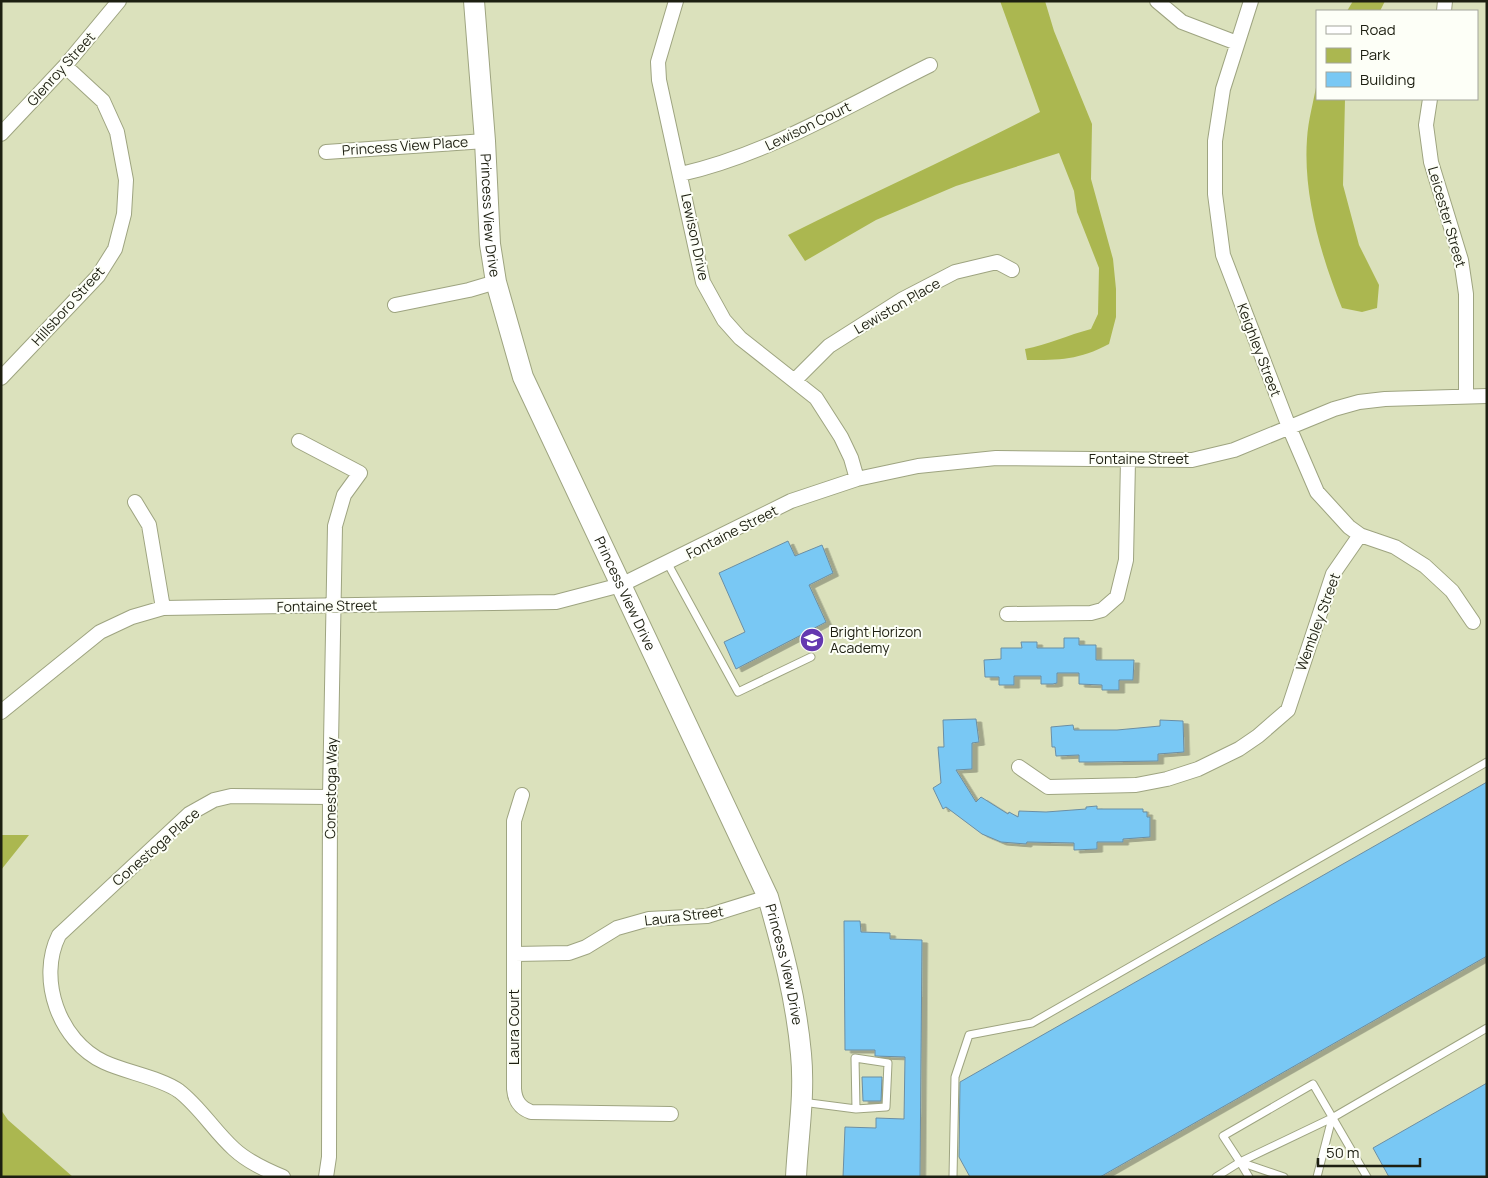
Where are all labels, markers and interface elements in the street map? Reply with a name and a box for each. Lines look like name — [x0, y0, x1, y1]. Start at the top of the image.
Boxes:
legend — [1316, 10, 1478, 100]
text: Road — [1360, 19, 1396, 40]
street label: Glenroy Street — [22, 27, 99, 110]
text: Park — [1360, 44, 1390, 65]
text: Building — [1360, 69, 1415, 90]
street label: Lewison Court — [762, 96, 854, 154]
street label: Princess View Place — [341, 132, 469, 159]
street label: Princess View Drive — [477, 153, 505, 278]
street label: Leicester Street — [1424, 164, 1471, 270]
street label: Lewison Drive — [677, 192, 714, 282]
street label: Hillsboro Street — [27, 262, 109, 349]
street label: Lewiston Place — [850, 273, 943, 338]
street label: Keighley Street — [1233, 300, 1286, 400]
street label: Fontaine Street — [1089, 449, 1190, 468]
street label: Fontaine Street — [683, 500, 781, 563]
street label: Princess View Drive — [590, 533, 660, 653]
street label: Wembley Street — [1291, 570, 1344, 673]
street label: Fontaine Street — [277, 595, 378, 616]
place label: Bright Horizon Academy — [830, 622, 922, 657]
school or university icon: Bright Horizon Academy — [799, 627, 825, 653]
street label: Conestoga Way — [320, 736, 341, 839]
street label: Conestoga Place — [108, 803, 203, 890]
street label: Laura Street — [643, 901, 725, 930]
street label: Princess View Drive — [761, 902, 807, 1026]
street label: Laura Court — [504, 989, 523, 1065]
scale bar — [1318, 1136, 1420, 1168]
text: 50 m — [1326, 1142, 1360, 1163]

